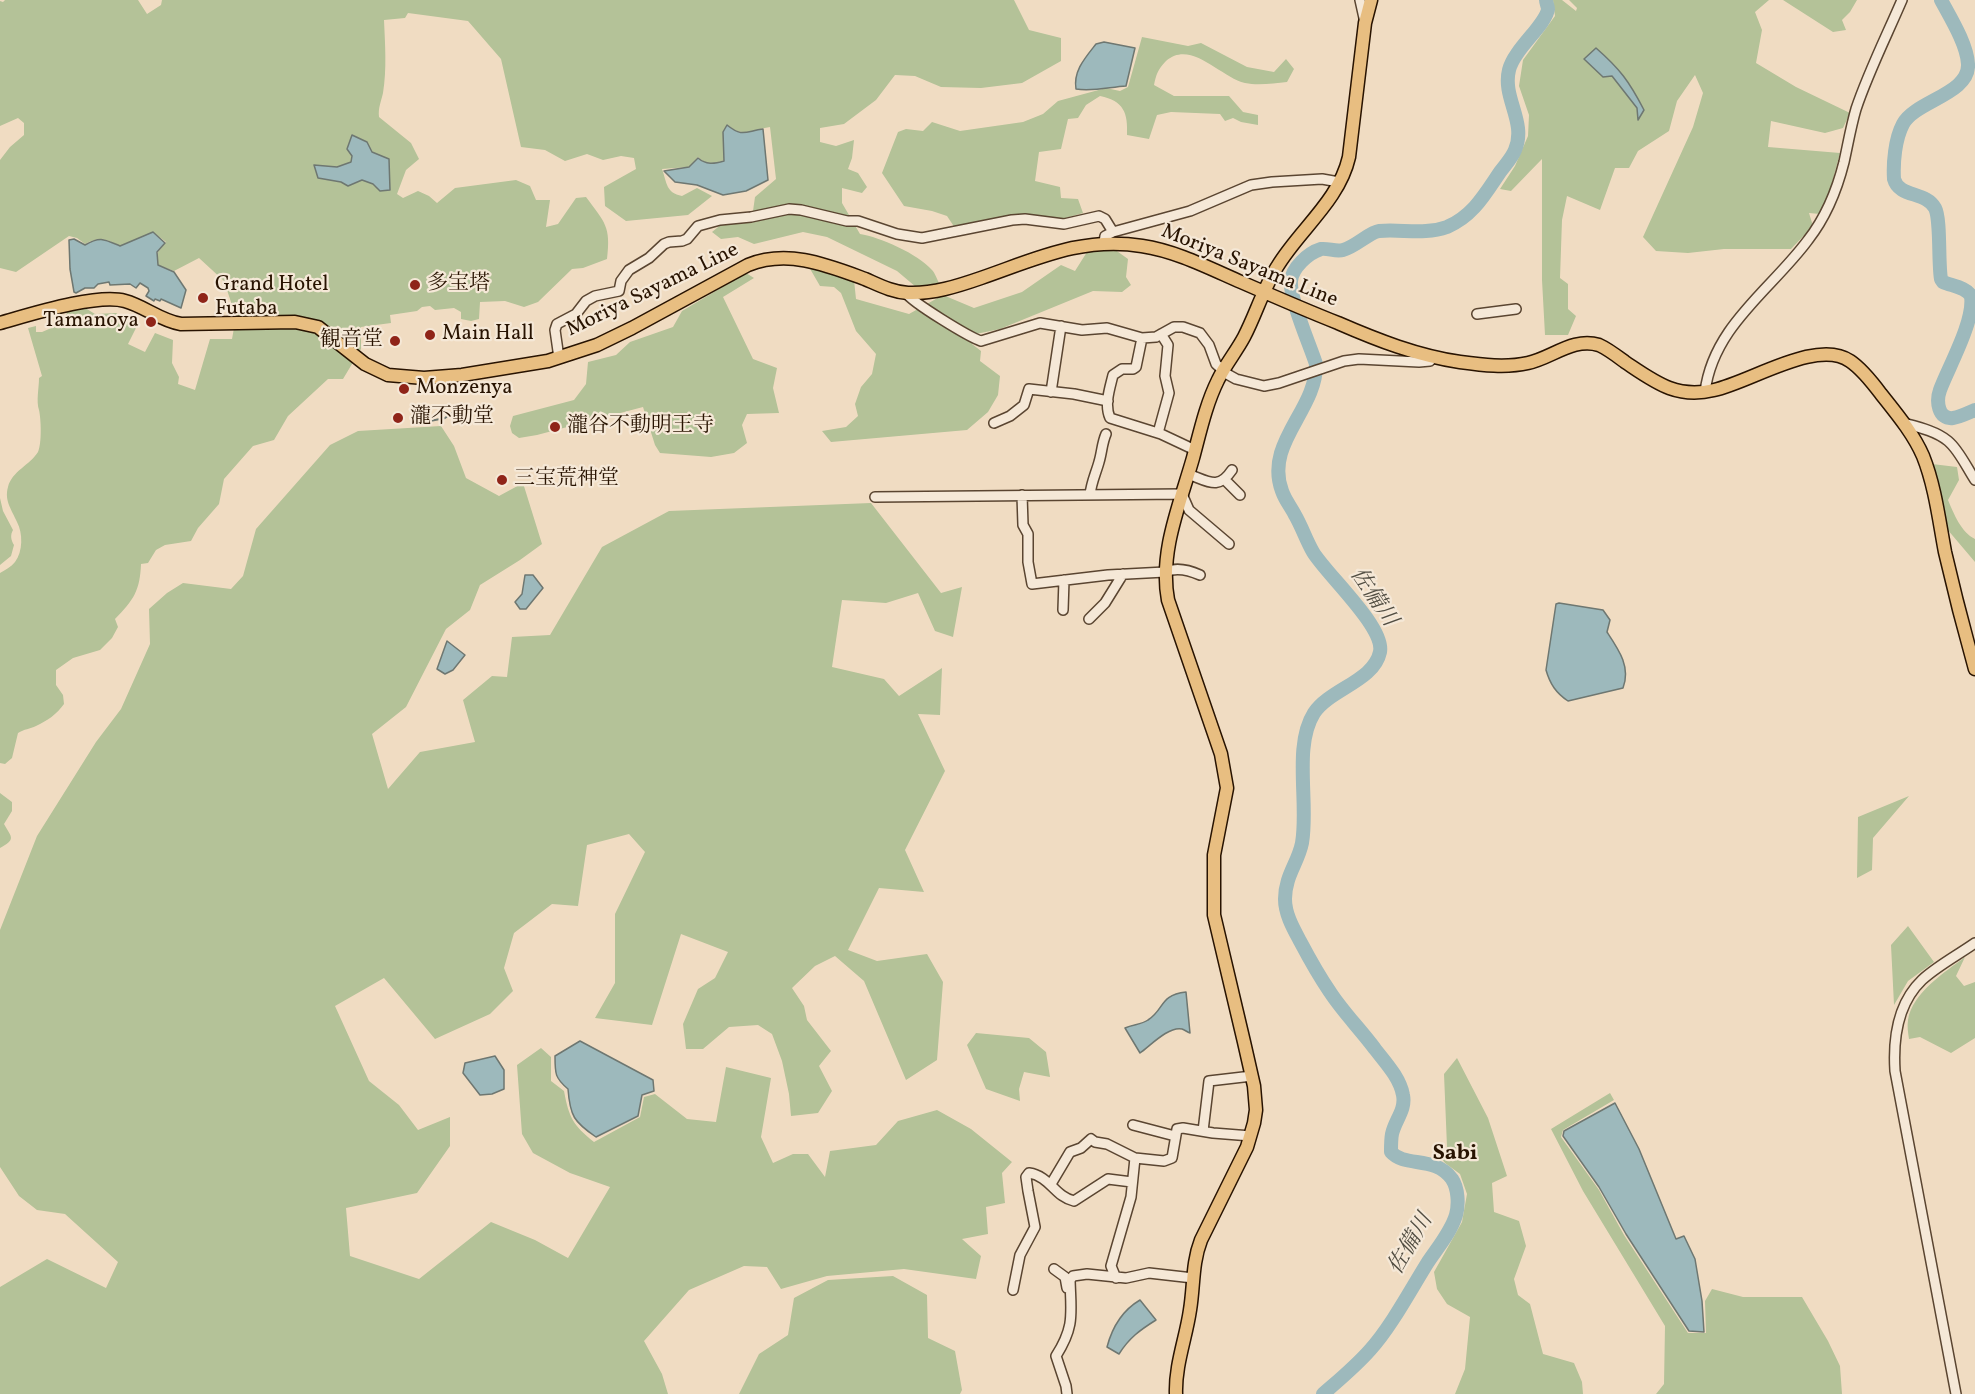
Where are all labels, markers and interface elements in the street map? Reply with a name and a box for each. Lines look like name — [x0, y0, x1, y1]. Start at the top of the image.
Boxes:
street label: Moriya Sayama Line — [1157, 220, 1341, 314]
street label: Moriya Sayama Line — [563, 238, 743, 344]
place label: 多宝塔 — [427, 272, 490, 298]
place label: Grand Hotel Futaba — [215, 273, 329, 323]
marker: 多宝塔 — [408, 278, 422, 292]
marker: Grand Hotel Futaba — [196, 291, 210, 305]
place label: Tamanoya — [43, 309, 139, 335]
marker: Tamanoya — [144, 315, 158, 329]
place label: Main Hall — [442, 322, 534, 348]
place label: 観音堂 — [320, 328, 383, 354]
marker: Main Hall — [423, 328, 437, 342]
marker: 観音堂 — [388, 334, 402, 348]
place label: Monzenya — [416, 376, 513, 402]
marker: Monzenya — [397, 382, 411, 396]
place label: 瀧不動堂 — [410, 405, 494, 431]
marker: 瀧不動堂 — [391, 411, 405, 425]
place label: 瀧谷不動明王寺 — [567, 414, 714, 440]
marker: 瀧谷不動明王寺 — [548, 420, 562, 434]
place label: 三宝荒神堂 — [514, 467, 619, 493]
marker: 三宝荒神堂 — [495, 473, 509, 487]
water label: 佐備川 — [1343, 563, 1401, 633]
district label: Sabi — [1432, 1142, 1478, 1168]
water label: 佐備川 — [1384, 1210, 1440, 1280]

